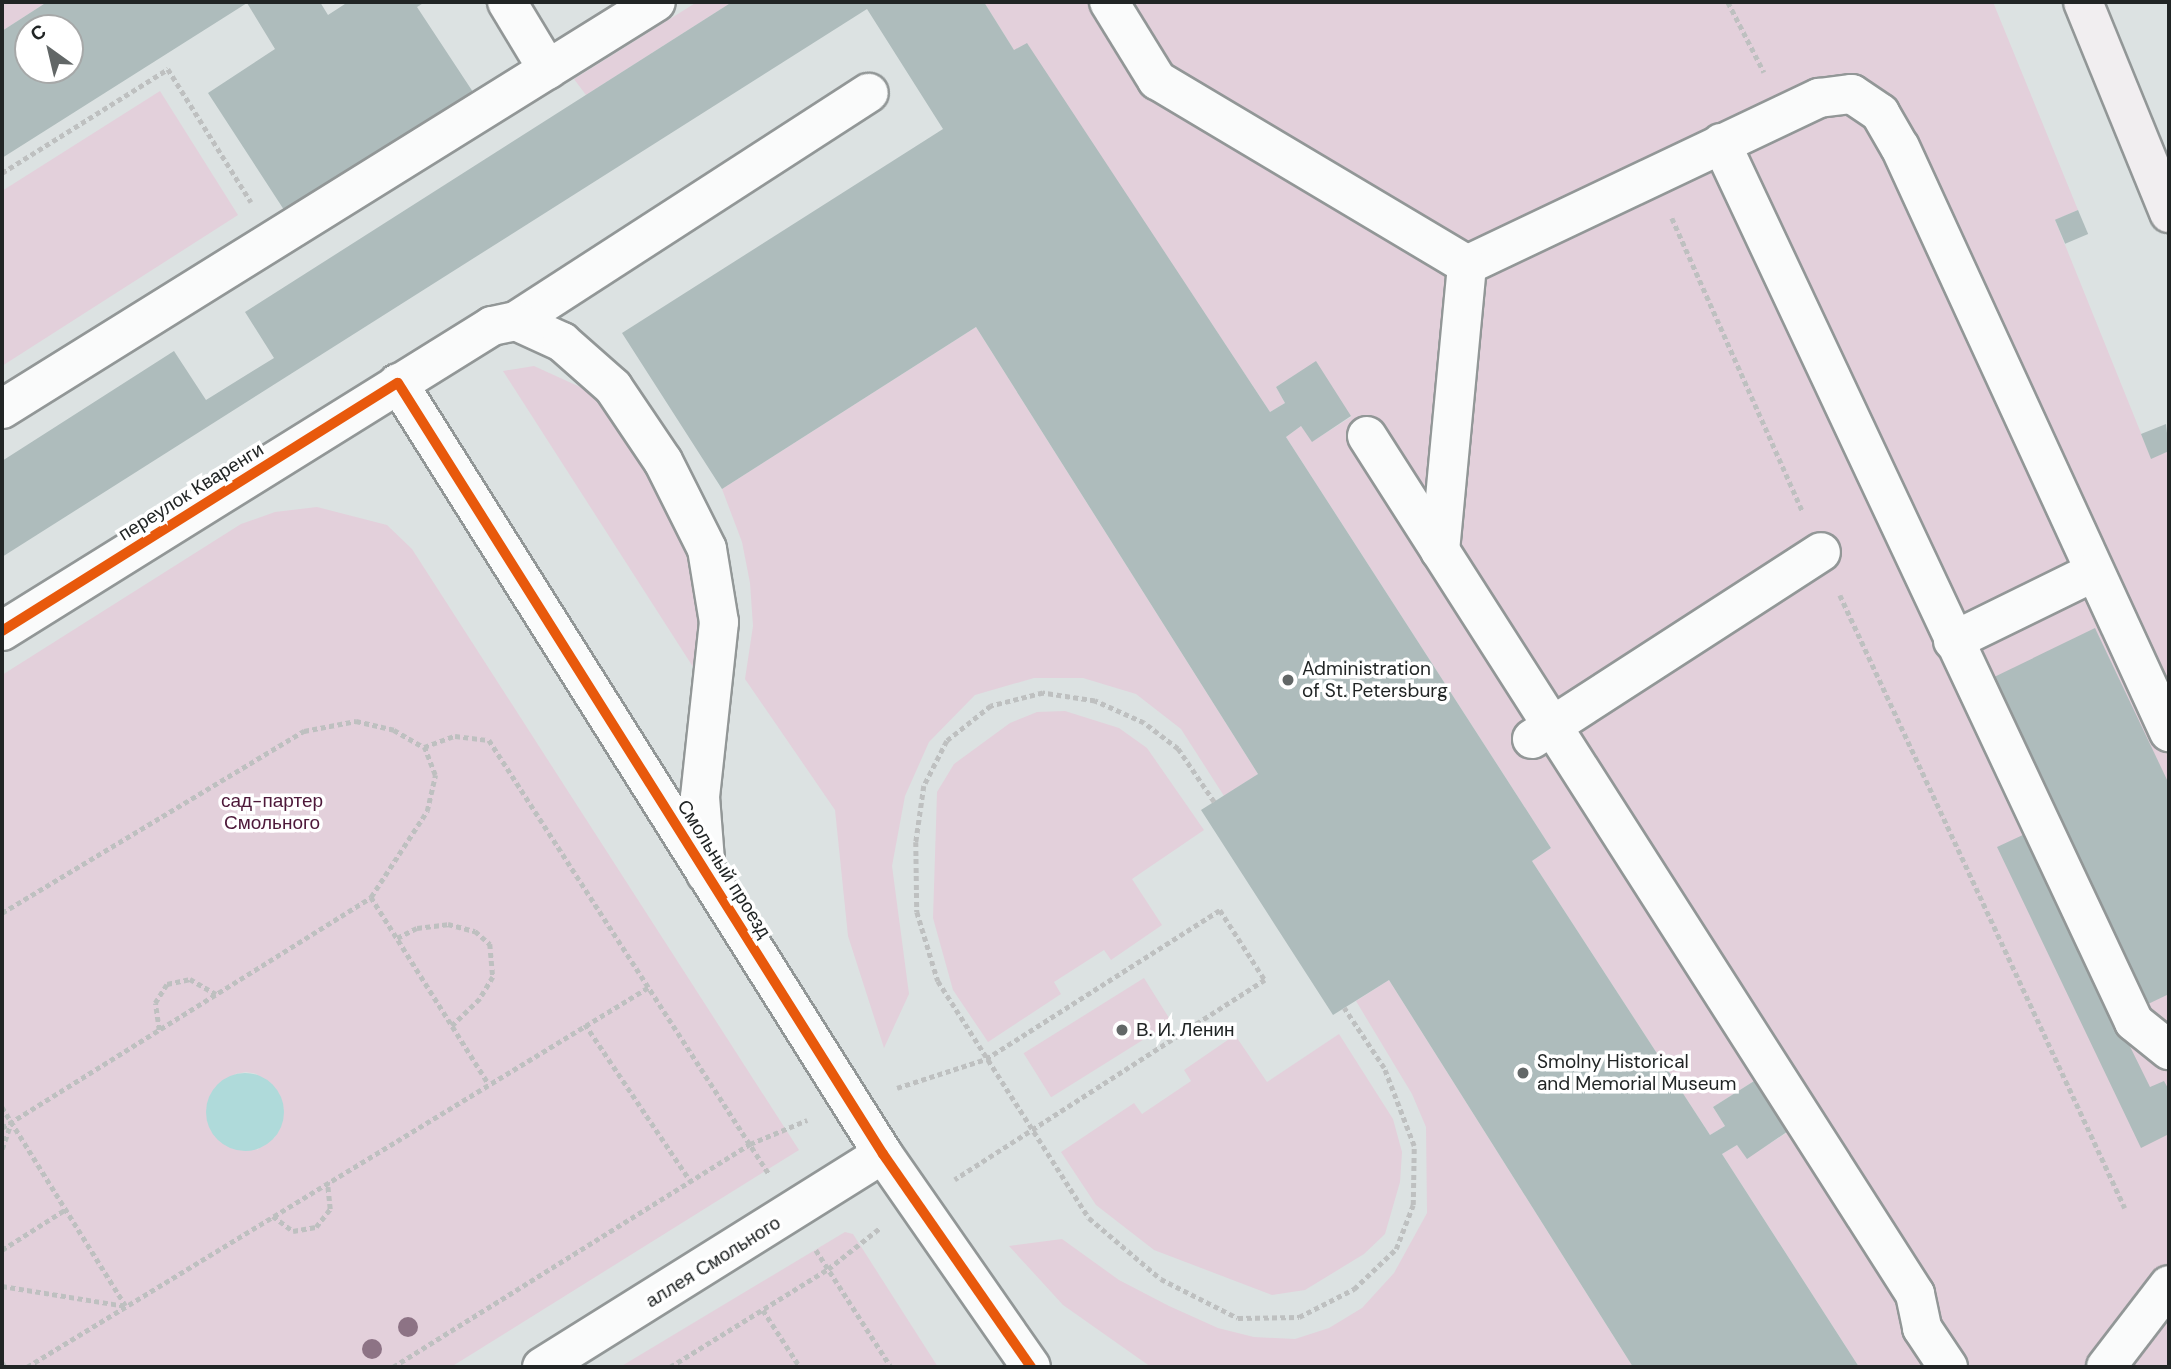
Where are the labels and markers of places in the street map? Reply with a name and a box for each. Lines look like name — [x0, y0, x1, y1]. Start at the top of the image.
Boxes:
place label: Administration of St. Petersburg — [1302, 658, 1448, 702]
marker: Administration of St. Petersburg — [1280, 672, 1296, 688]
place label: В. И. Ленин — [1136, 1019, 1235, 1041]
marker: В. И. Ленин — [1114, 1022, 1130, 1038]
place label: Smolny Historical and Memorial Museum — [1537, 1051, 1736, 1095]
marker: Smolny Historical and Memorial Museum — [1515, 1065, 1531, 1081]

